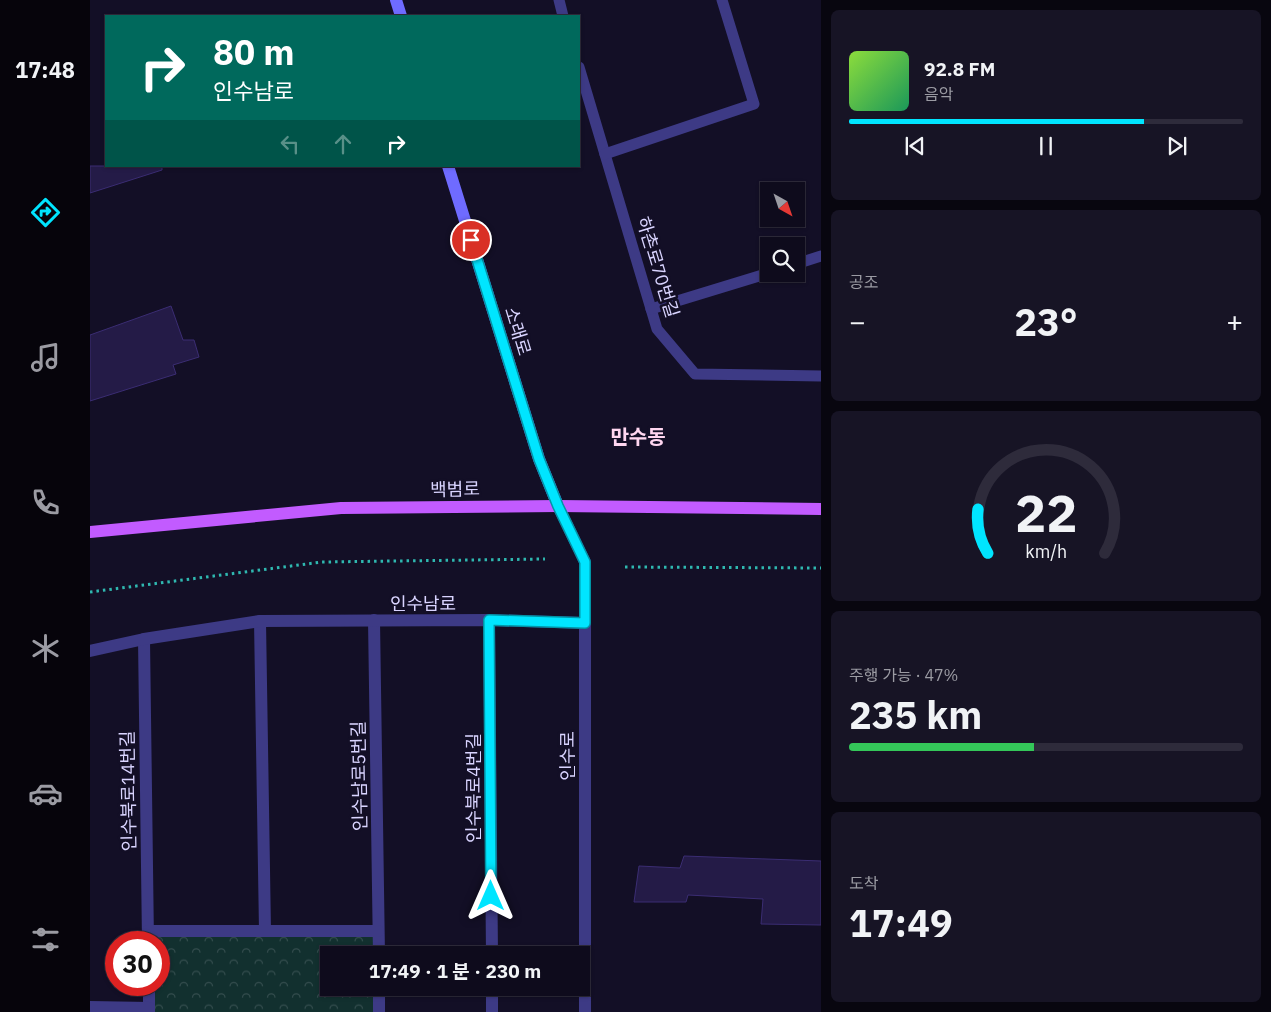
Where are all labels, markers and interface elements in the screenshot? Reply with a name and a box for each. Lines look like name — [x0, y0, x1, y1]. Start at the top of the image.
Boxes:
text: 80 m — [213, 29, 295, 75]
icon: right — [130, 35, 195, 100]
text: 17:48 — [15, 55, 75, 84]
text: 92.8 FM — [924, 57, 995, 81]
text: 인수남로 — [213, 76, 294, 105]
text: 음악 — [924, 84, 953, 104]
icon: left — [276, 130, 304, 158]
icon: ahead — [329, 130, 357, 158]
icon: right — [382, 130, 410, 158]
icon: previous — [901, 132, 929, 160]
icon: pause — [1032, 132, 1060, 160]
icon: next — [1163, 132, 1191, 160]
north arrow — [760, 182, 805, 228]
map controls — [760, 182, 805, 282]
icon: directions — [28, 195, 63, 230]
street label: 하촌로70번길 — [632, 214, 684, 320]
pin — [450, 219, 492, 261]
icon: arrive — [457, 226, 485, 254]
button: search — [760, 237, 805, 282]
text: 공조 — [849, 272, 878, 292]
text: 23° — [1014, 297, 1078, 346]
text: − — [849, 303, 866, 340]
text: + — [1226, 303, 1243, 340]
street label: 소래로 — [500, 304, 536, 358]
icon: music — [28, 340, 63, 375]
district label: 만수동 — [610, 423, 666, 450]
street label: 백범로 — [430, 477, 480, 501]
text: 22 — [1015, 479, 1077, 546]
icon: phone — [28, 485, 63, 520]
text: km/h — [1025, 540, 1067, 563]
street label: 인수남로 — [390, 592, 456, 615]
icon: climate — [28, 631, 63, 666]
text: 주행 가능 · 47% — [849, 665, 958, 685]
text: 235 km — [849, 690, 982, 739]
street label: 인수남로5번길 — [347, 721, 371, 831]
street label: 인수북로14번길 — [115, 730, 141, 852]
street label: 인수로 — [556, 731, 579, 781]
street label: 인수북로4번길 — [462, 733, 485, 843]
icon: car — [28, 776, 63, 811]
position arrow — [464, 869, 516, 921]
text: 도착 — [849, 873, 878, 893]
text: 17:49 — [849, 898, 953, 947]
icon: filters — [28, 922, 63, 957]
speed limit sign: 30 — [105, 931, 170, 996]
text: 17:49 · 1 분 · 230 m — [369, 959, 541, 983]

